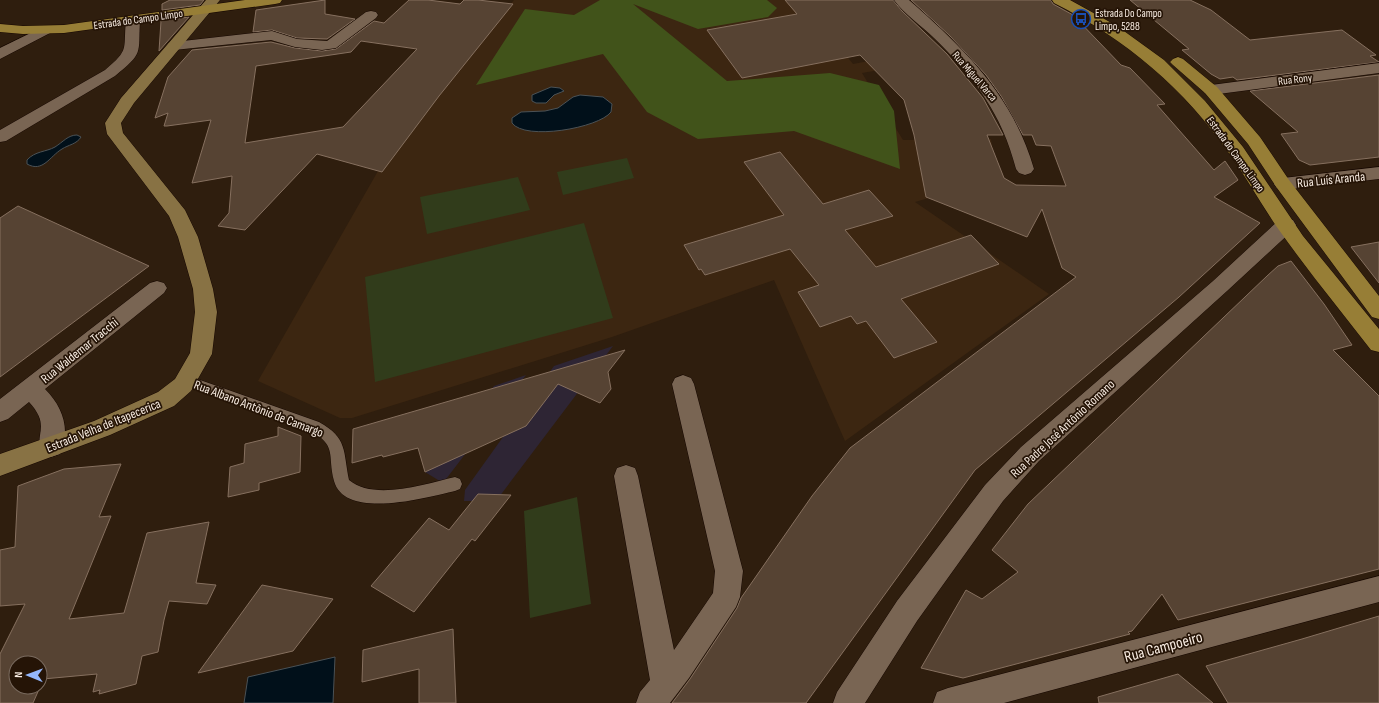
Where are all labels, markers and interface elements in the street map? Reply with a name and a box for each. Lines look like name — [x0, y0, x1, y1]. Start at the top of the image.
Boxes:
street label: Estrada do Campo Limpo — [93, 7, 184, 32]
place label: Estrada Do Campo Limpo, 5288 — [1095, 7, 1162, 33]
bus stop icon: Estrada Do Campo Limpo, 5288 — [1070, 8, 1092, 30]
street label: Rua Miguel Varca — [949, 49, 1000, 104]
street label: Rua Rony — [1277, 71, 1314, 88]
street label: Estrada do Campo Limpo — [1204, 114, 1268, 195]
street label: Rua Luís Aranda — [1296, 168, 1366, 192]
street label: Rua Waldemar Tracchi — [38, 315, 122, 387]
street label: Rua Padre José Antônio Romano — [1007, 376, 1118, 481]
street label: Rua Albano Antônio de Camargo — [192, 377, 326, 441]
street label: Estrada Velha de Itapecerica — [44, 396, 163, 456]
street label: Rua Campoeiro — [1122, 628, 1205, 667]
north arrow — [8, 655, 48, 695]
text: N — [12, 672, 25, 678]

